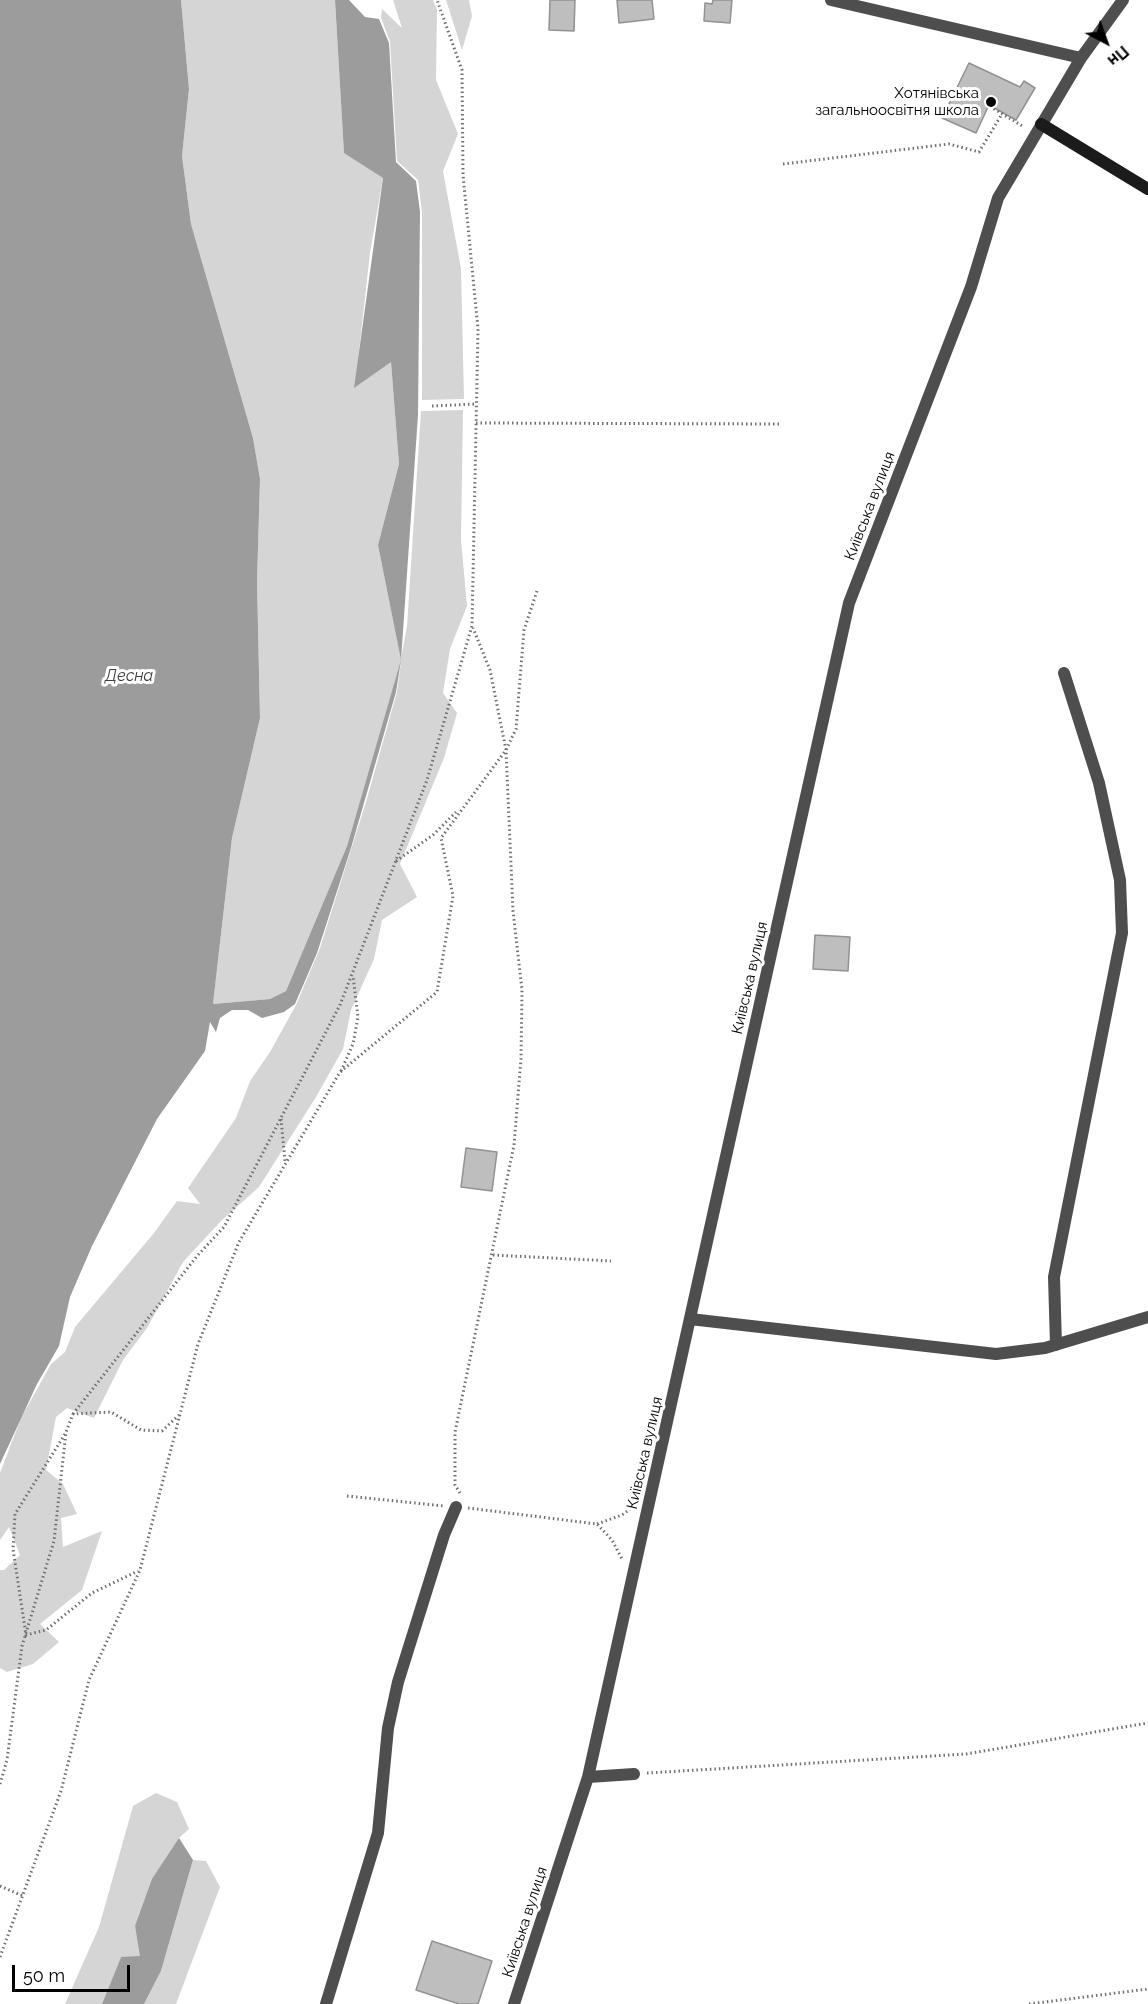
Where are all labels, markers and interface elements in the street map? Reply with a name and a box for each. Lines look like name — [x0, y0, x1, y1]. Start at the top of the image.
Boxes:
north arrow — [1076, 12, 1136, 72]
text: Пн — [1104, 42, 1132, 70]
place label: Хотянівська загальноосвітня школа — [815, 84, 979, 119]
marker: Хотянівська загальноосвітня школа — [984, 95, 998, 109]
street label: Київська вулиця — [841, 449, 899, 563]
water label: Десна — [105, 666, 153, 686]
street label: Київська вулиця — [728, 920, 772, 1036]
street label: Київська вулиця — [623, 1395, 667, 1511]
street label: Київська вулиця — [499, 1864, 551, 1980]
scale bar — [15, 1953, 134, 1991]
text: 50 m — [23, 1965, 65, 1986]

